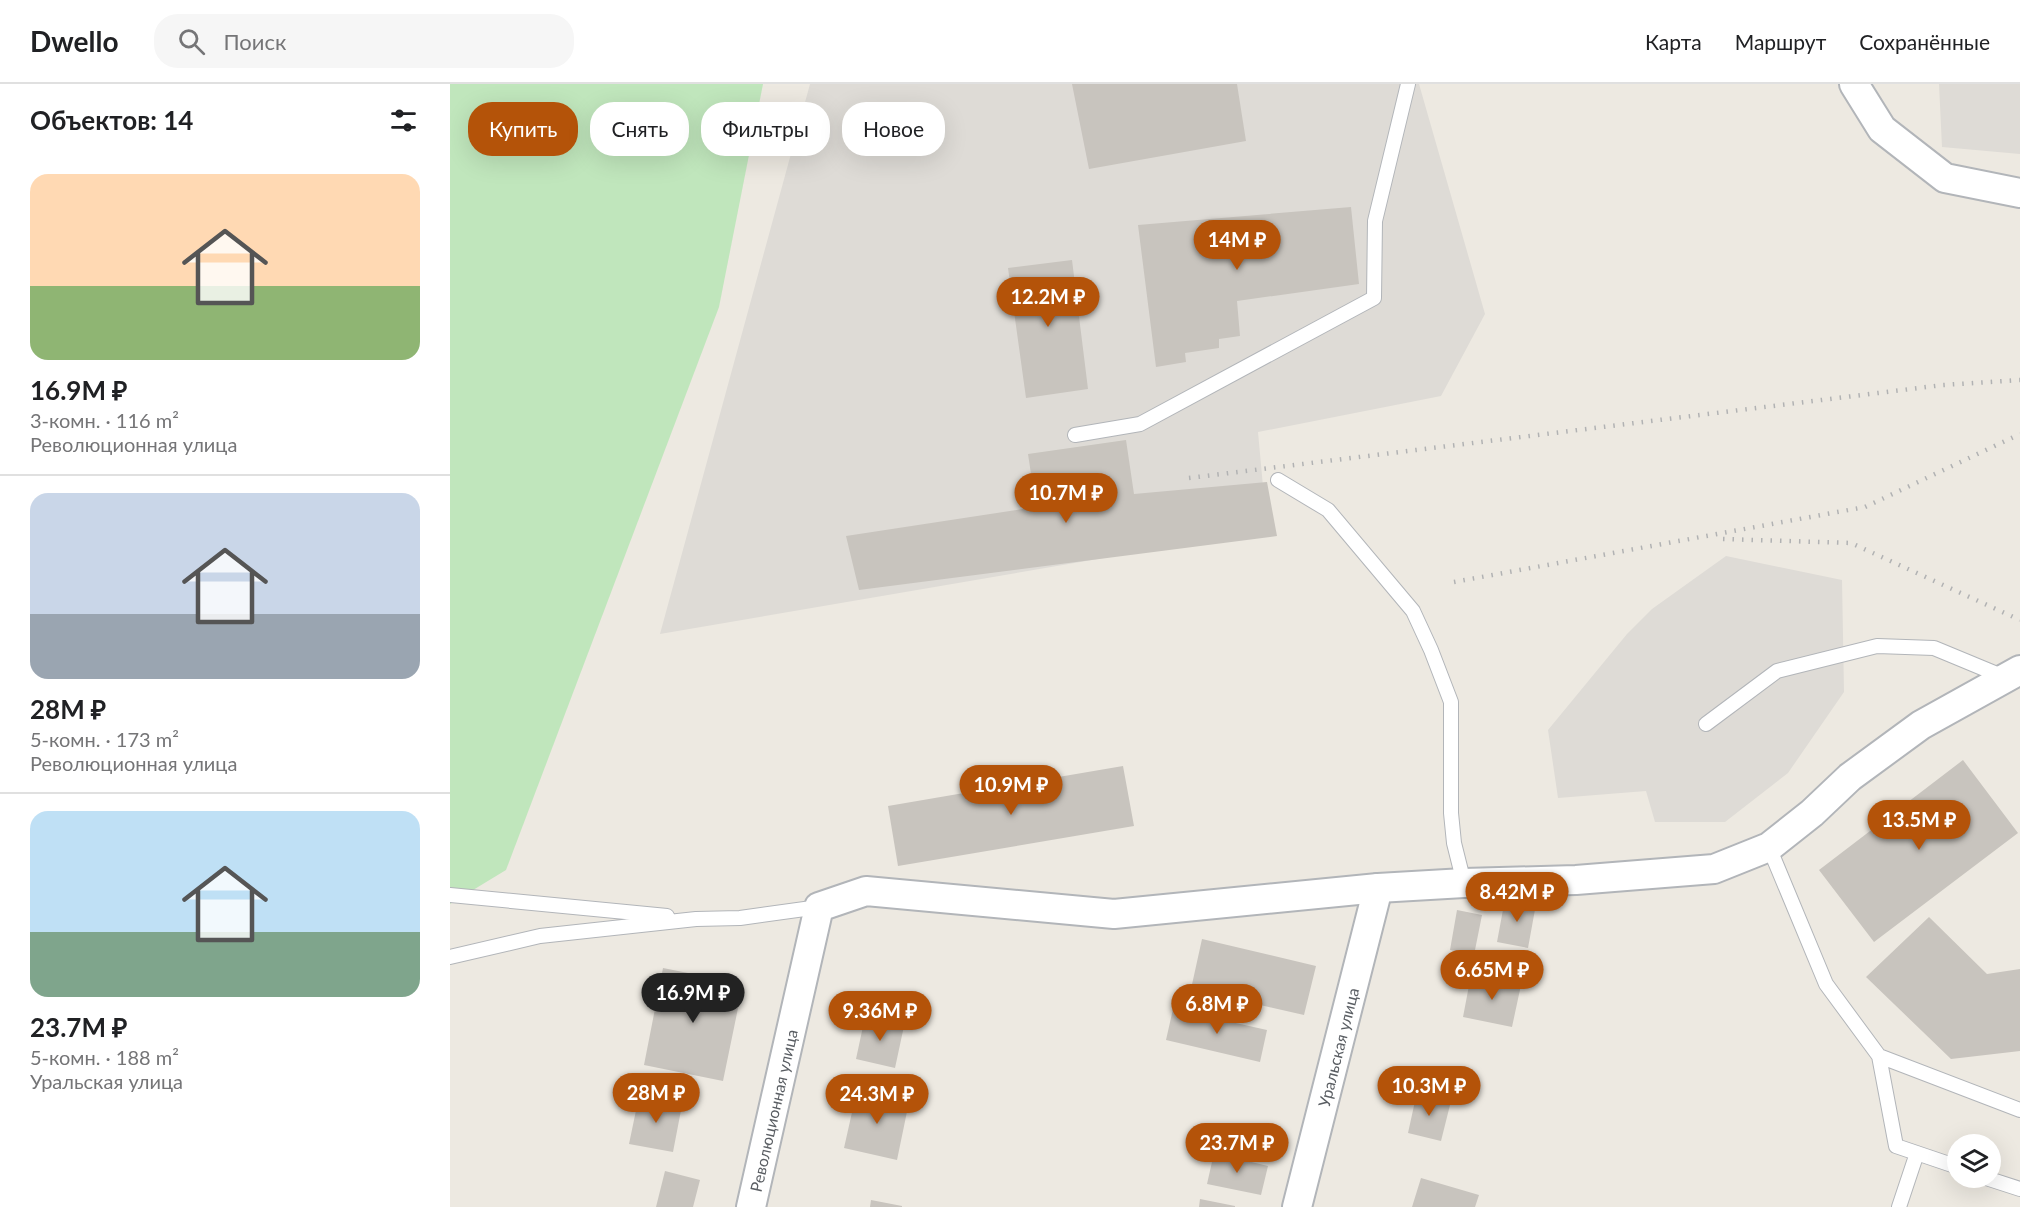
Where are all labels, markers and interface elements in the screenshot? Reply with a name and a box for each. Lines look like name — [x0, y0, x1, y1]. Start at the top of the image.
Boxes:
search box — [154, 14, 574, 68]
text: Dwello — [30, 24, 118, 58]
icon: search — [175, 25, 208, 58]
text: Поиск — [223, 28, 286, 55]
text: Карта — [1645, 29, 1702, 54]
text: Маршрут — [1735, 29, 1826, 54]
text: Сохранённые — [1859, 29, 1990, 54]
chip: Купить — [468, 102, 578, 156]
chip: Снять — [590, 102, 689, 156]
chip: Фильтры — [701, 102, 830, 156]
chip: Новое — [842, 102, 945, 156]
text: Объектов: 14 — [30, 104, 193, 136]
icon: filters — [387, 104, 420, 137]
icon: home — [171, 213, 279, 321]
pin: 14M ₽ — [1195, 220, 1279, 271]
text: 14M ₽ — [1208, 227, 1266, 251]
pin: 12.2M ₽ — [993, 277, 1103, 328]
text: 12.2M ₽ — [1011, 284, 1085, 308]
text: 16.9M ₽ — [30, 374, 127, 406]
text: 3-комн. · 116 m² — [30, 408, 179, 432]
text: Революционная улица — [30, 432, 237, 456]
pin: 10.7M ₽ — [1011, 473, 1121, 524]
text: 10.7M ₽ — [1029, 480, 1103, 504]
icon: home — [171, 532, 279, 640]
text: 28M ₽ — [30, 693, 106, 725]
text: 5-комн. · 173 m² — [30, 727, 179, 751]
text: Революционная улица — [30, 751, 237, 775]
pin: 10.9M ₽ — [956, 765, 1066, 816]
text: 10.9M ₽ — [974, 772, 1048, 796]
pin: 13.5M ₽ — [1864, 800, 1974, 851]
text: 13.5M ₽ — [1882, 807, 1956, 831]
icon: home — [171, 850, 279, 958]
pin: 8.42M ₽ — [1462, 872, 1572, 923]
text: 8.42M ₽ — [1480, 879, 1554, 903]
pin: 6.65M ₽ — [1437, 950, 1547, 1001]
text: 6.65M ₽ — [1455, 957, 1529, 981]
pin: 16.9M ₽ — [638, 973, 748, 1024]
text: 16.9M ₽ — [656, 980, 730, 1004]
pin: 6.8M ₽ — [1168, 984, 1266, 1035]
street label: Уральская улица — [1313, 985, 1362, 1109]
pin: 9.36M ₽ — [825, 991, 935, 1042]
text: 6.8M ₽ — [1185, 991, 1249, 1015]
text: 9.36M ₽ — [843, 998, 917, 1022]
text: 23.7M ₽ — [30, 1011, 127, 1043]
street label: Революционная улица — [745, 1027, 801, 1194]
text: 5-комн. · 188 m² — [30, 1045, 179, 1069]
pin: 10.3M ₽ — [1374, 1066, 1484, 1117]
text: Уральская улица — [30, 1069, 183, 1093]
pin: 28M ₽ — [614, 1073, 698, 1124]
text: 10.3M ₽ — [1392, 1073, 1466, 1097]
pin: 24.3M ₽ — [822, 1074, 932, 1125]
text: 28M ₽ — [627, 1080, 685, 1104]
text: 24.3M ₽ — [840, 1081, 914, 1105]
pin: 23.7M ₽ — [1182, 1123, 1292, 1174]
text: 23.7M ₽ — [1200, 1130, 1274, 1154]
map controls — [1947, 1134, 2001, 1188]
button: layers — [1947, 1134, 2001, 1188]

